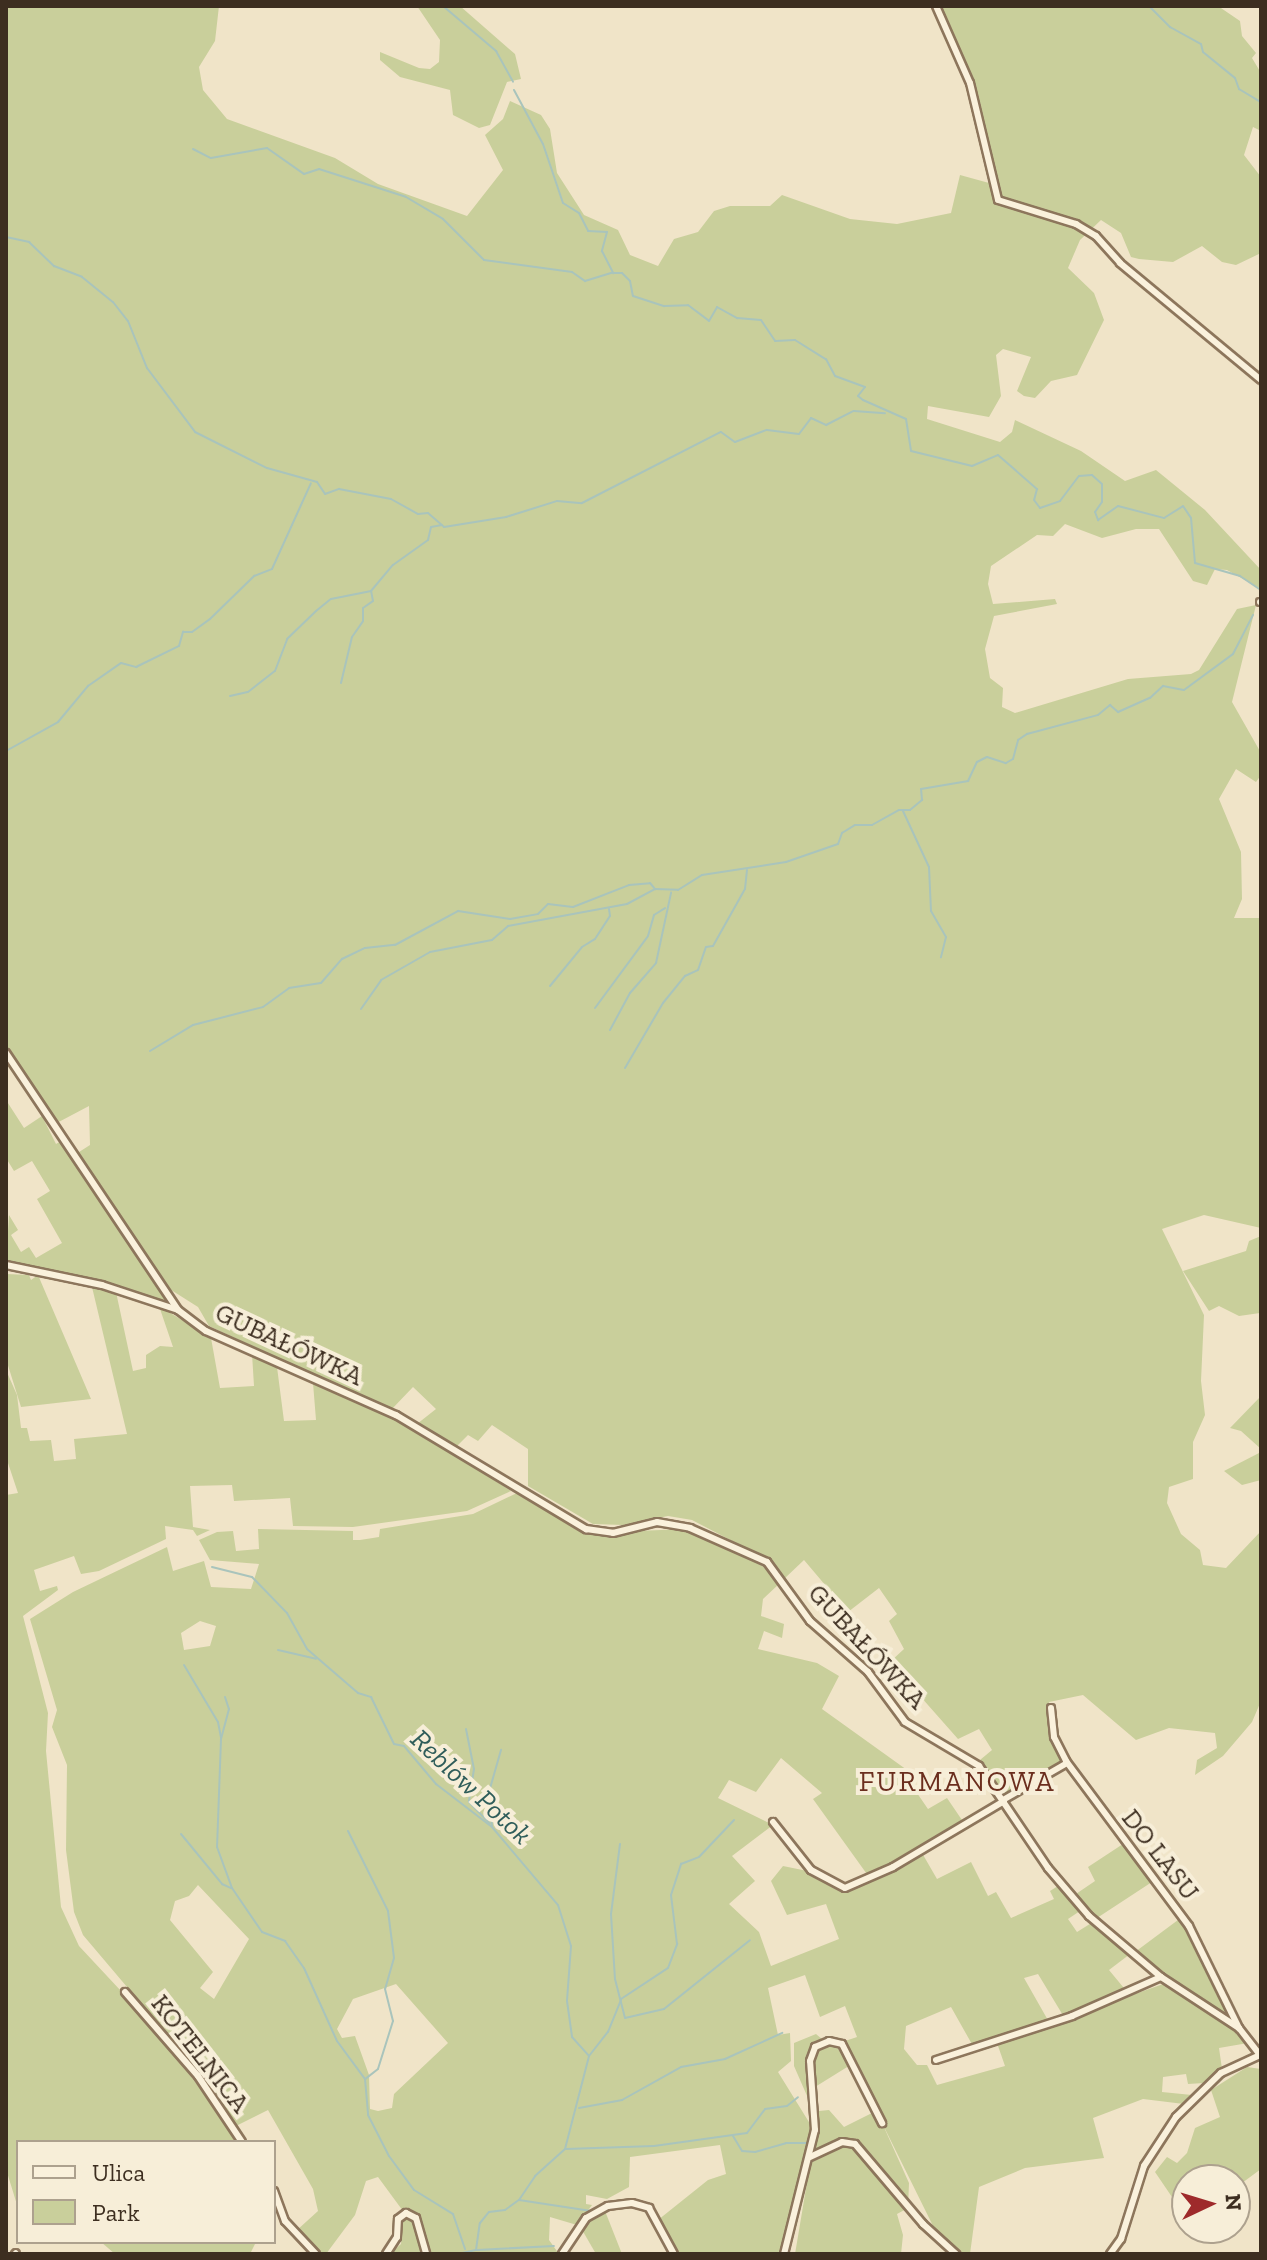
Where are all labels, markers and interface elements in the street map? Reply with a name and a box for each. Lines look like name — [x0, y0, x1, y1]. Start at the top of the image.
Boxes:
street label: GUBAŁÓWKA — [210, 1297, 368, 1393]
street label: GUBAŁÓWKA — [801, 1578, 933, 1716]
water label: Reblów Potok — [404, 1723, 538, 1851]
district label: FURMANOWA — [859, 1765, 1055, 1799]
street label: DO LASU — [1115, 1803, 1205, 1907]
street label: KOTELNICA — [144, 1989, 256, 2119]
legend — [16, 2140, 276, 2244]
text: Ulica — [92, 2158, 145, 2187]
north arrow — [1171, 2164, 1251, 2244]
text: N — [1219, 2193, 1247, 2212]
text: Park — [92, 2198, 140, 2227]

